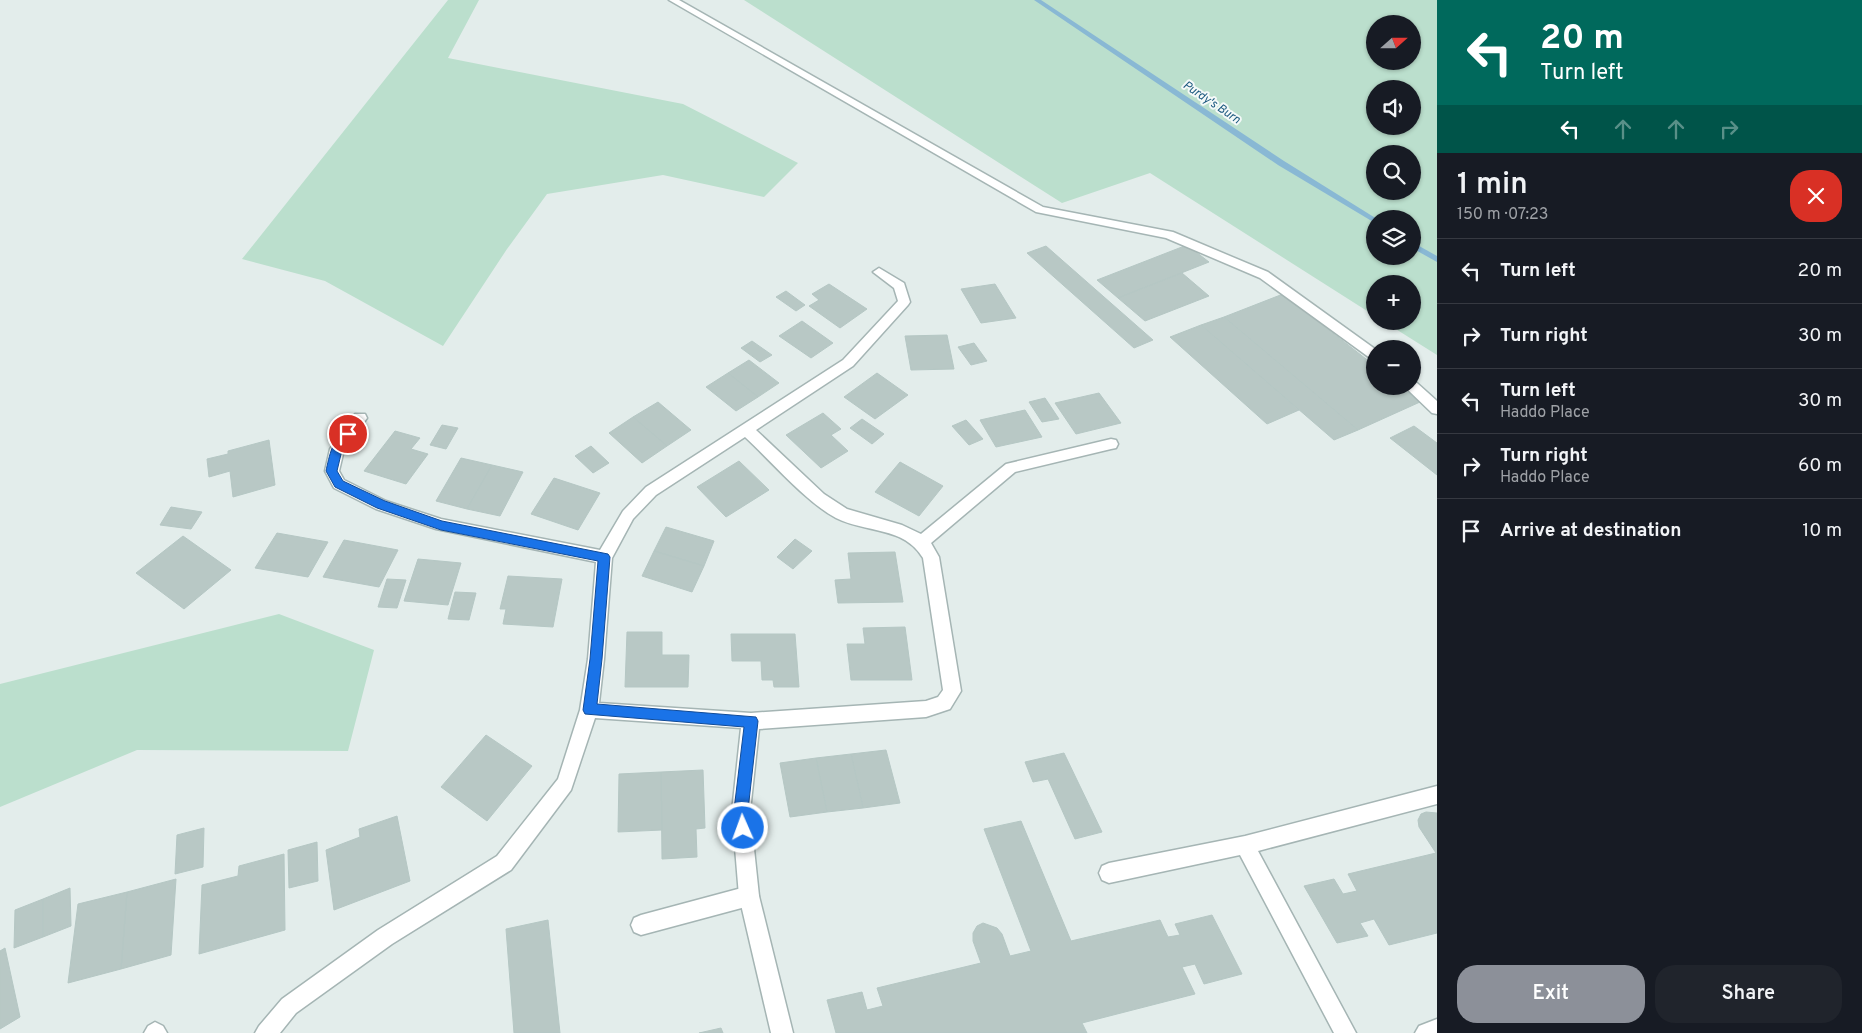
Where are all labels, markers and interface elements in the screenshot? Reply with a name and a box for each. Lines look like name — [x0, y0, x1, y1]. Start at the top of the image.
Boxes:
north arrow — [1366, 15, 1421, 70]
map controls — [1366, 15, 1421, 395]
text: 20 m — [1540, 17, 1624, 61]
icon: left — [1457, 20, 1522, 85]
text: Turn left — [1540, 60, 1623, 87]
water label: Purdy's Burn — [1179, 78, 1244, 128]
button: sound — [1366, 80, 1421, 135]
icon: left — [1556, 115, 1584, 143]
icon: ahead — [1609, 115, 1637, 143]
icon: ahead — [1662, 115, 1690, 143]
icon: right — [1715, 115, 1743, 143]
button: search — [1366, 145, 1421, 200]
text: 1 min — [1457, 167, 1528, 204]
button: close — [1790, 170, 1842, 222]
text: 150 m · 07:23 — [1457, 205, 1549, 225]
button: layers — [1366, 210, 1421, 265]
icon: left — [1457, 257, 1485, 285]
text: Turn left — [1500, 259, 1576, 283]
text: 20 m — [1798, 259, 1842, 283]
button: + — [1366, 275, 1421, 330]
icon: right — [1457, 322, 1485, 350]
text: Turn right — [1500, 324, 1588, 348]
text: 30 m — [1798, 324, 1842, 348]
button: − — [1366, 340, 1421, 395]
text: Turn left — [1500, 379, 1576, 403]
icon: left — [1457, 387, 1485, 415]
text: 30 m — [1798, 389, 1842, 413]
text: Haddo Place — [1500, 403, 1590, 423]
pin — [327, 413, 369, 455]
icon: arrive — [334, 420, 362, 448]
text: Turn right — [1500, 444, 1588, 468]
icon: right — [1457, 452, 1485, 480]
text: 60 m — [1798, 454, 1842, 478]
text: Haddo Place — [1500, 468, 1590, 488]
icon: arrive — [1457, 517, 1485, 545]
text: Arrive at destination — [1500, 519, 1681, 543]
text: 10 m — [1802, 519, 1842, 543]
position arrow — [716, 801, 768, 853]
button: Exit — [1457, 965, 1645, 1023]
button: Share — [1655, 965, 1842, 1023]

